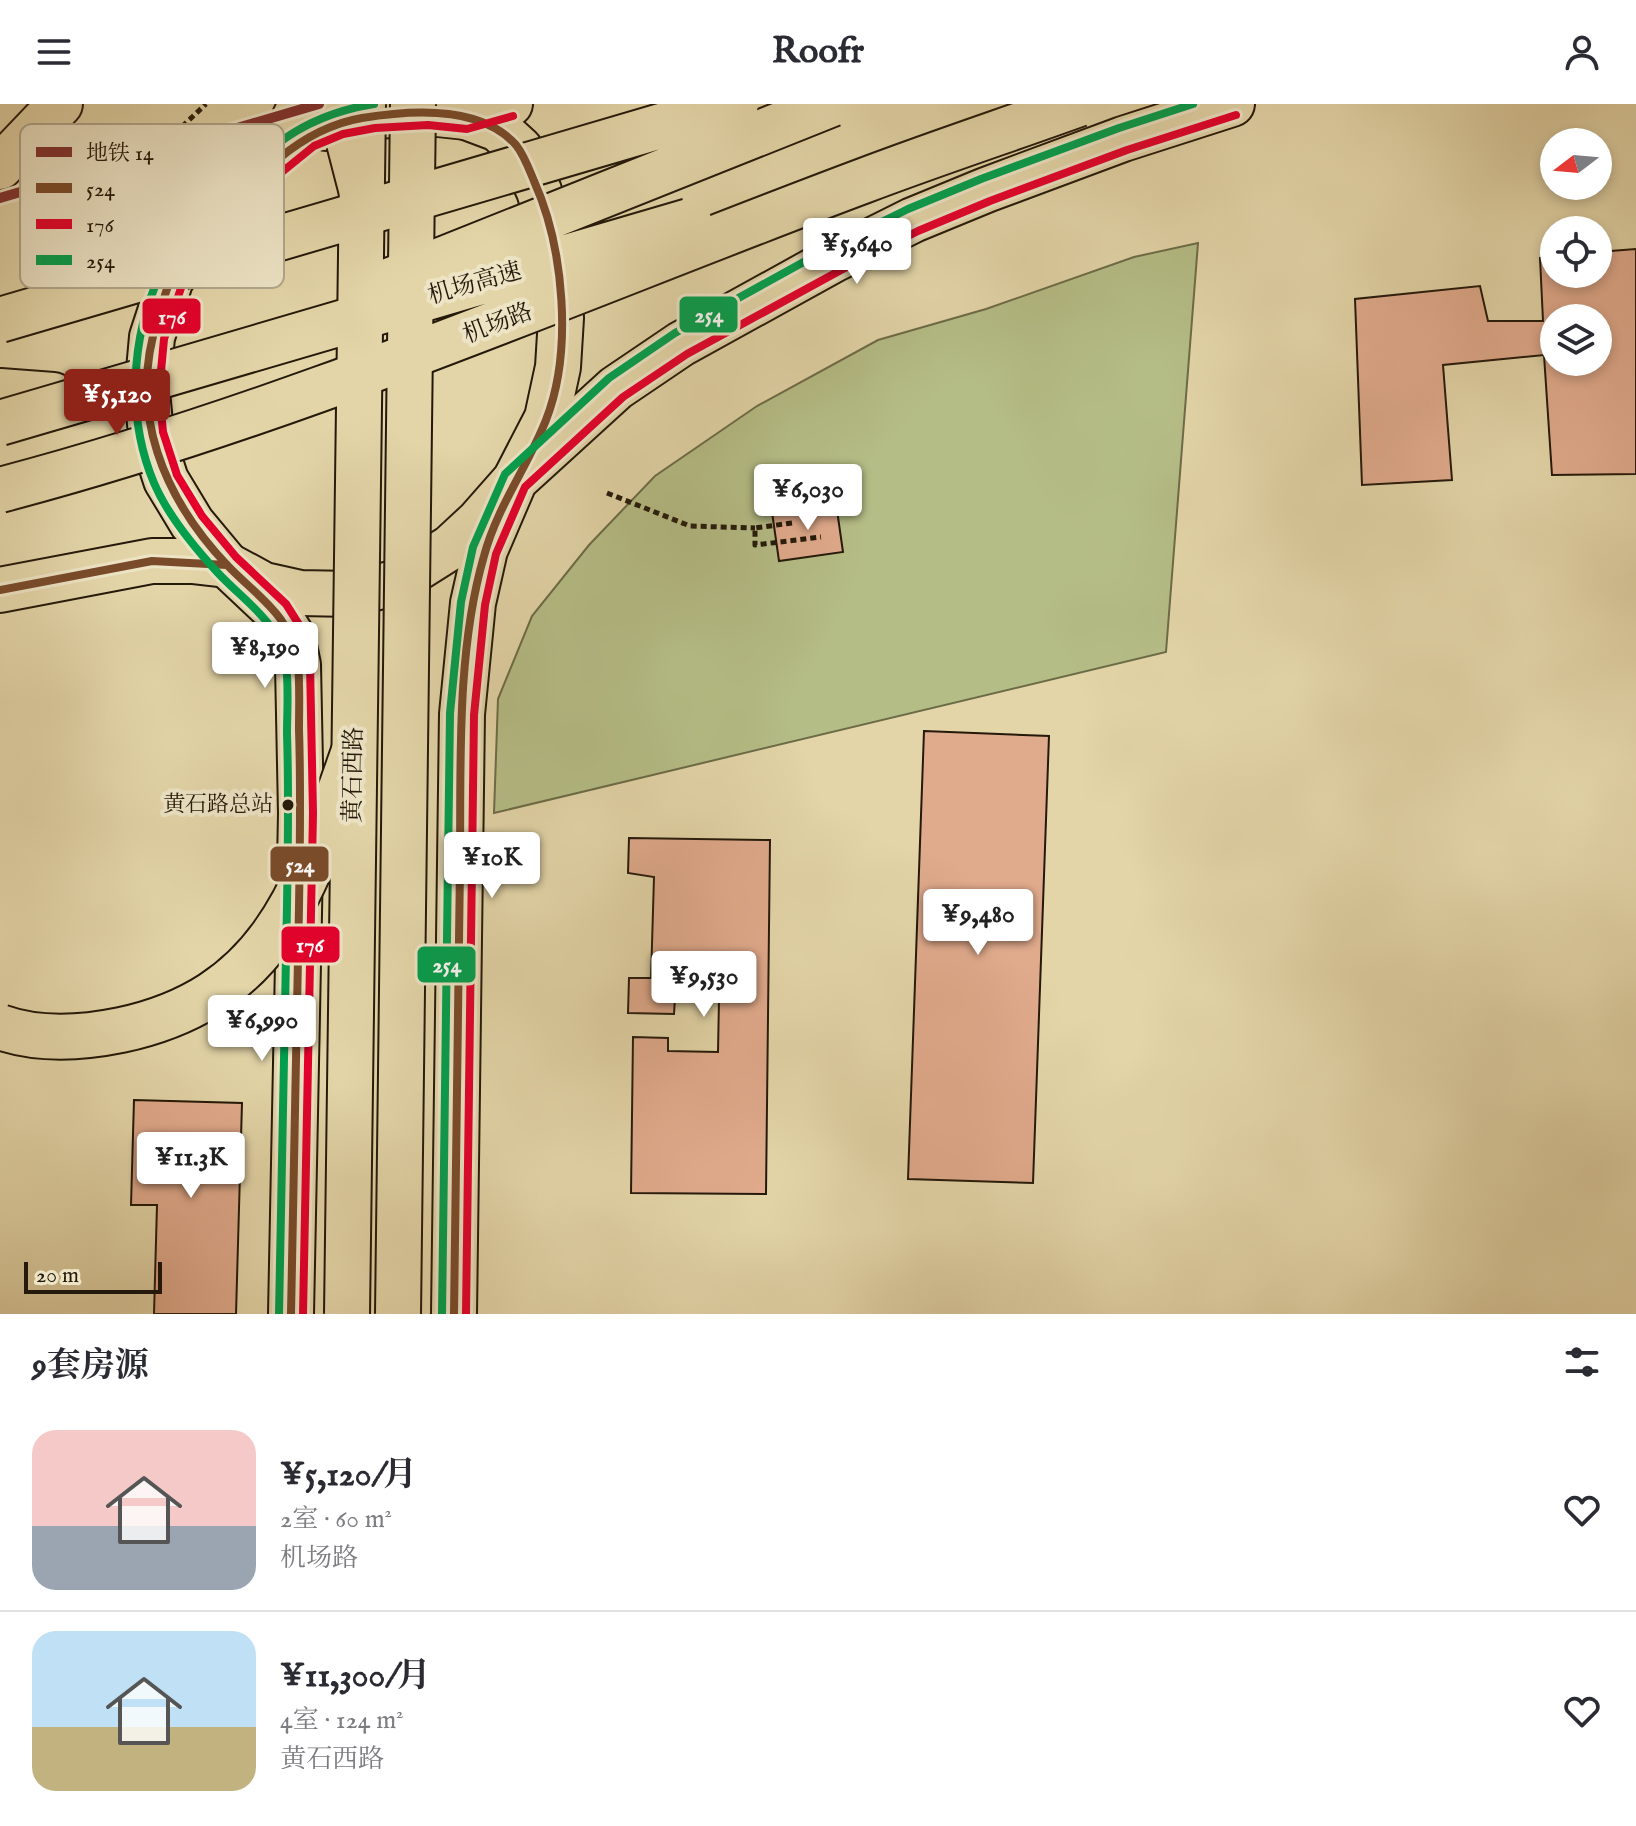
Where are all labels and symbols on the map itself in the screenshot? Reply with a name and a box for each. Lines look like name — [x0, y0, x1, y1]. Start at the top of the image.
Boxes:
legend — [20, 124, 284, 288]
north arrow — [1540, 128, 1612, 200]
text: 地铁 14 — [86, 140, 154, 168]
text: 524 — [86, 176, 115, 204]
text: 176 — [86, 212, 114, 240]
pin: ¥5,640 — [792, 218, 922, 286]
text: 254 — [86, 248, 115, 276]
street label: 机场高速 — [425, 256, 525, 312]
line badge: 254 — [678, 295, 739, 334]
line badge: 176 — [141, 297, 202, 335]
street label: 机场路 — [459, 297, 537, 351]
text: 254 — [695, 302, 725, 330]
text: 176 — [158, 304, 188, 332]
pin: ¥5,120 — [52, 369, 182, 437]
pin: ¥6,030 — [743, 464, 873, 532]
pin: ¥8,190 — [200, 622, 330, 690]
street label: 黄石西路 — [338, 727, 370, 823]
place label: 黄石路总站 — [163, 791, 273, 819]
marker: 黄石路总站 — [280, 797, 296, 813]
pin: ¥10K — [445, 832, 539, 900]
line badge: 524 — [269, 845, 330, 883]
text: 524 — [285, 852, 316, 880]
pin: ¥9,480 — [913, 889, 1043, 957]
line badge: 176 — [280, 925, 341, 964]
text: 176 — [296, 932, 326, 960]
line badge: 254 — [416, 945, 477, 984]
pin: ¥9,530 — [639, 951, 769, 1019]
text: 254 — [433, 952, 463, 980]
pin: ¥6,990 — [197, 995, 327, 1063]
pin: ¥11.3K — [126, 1132, 256, 1200]
scale bar — [24, 1258, 162, 1294]

